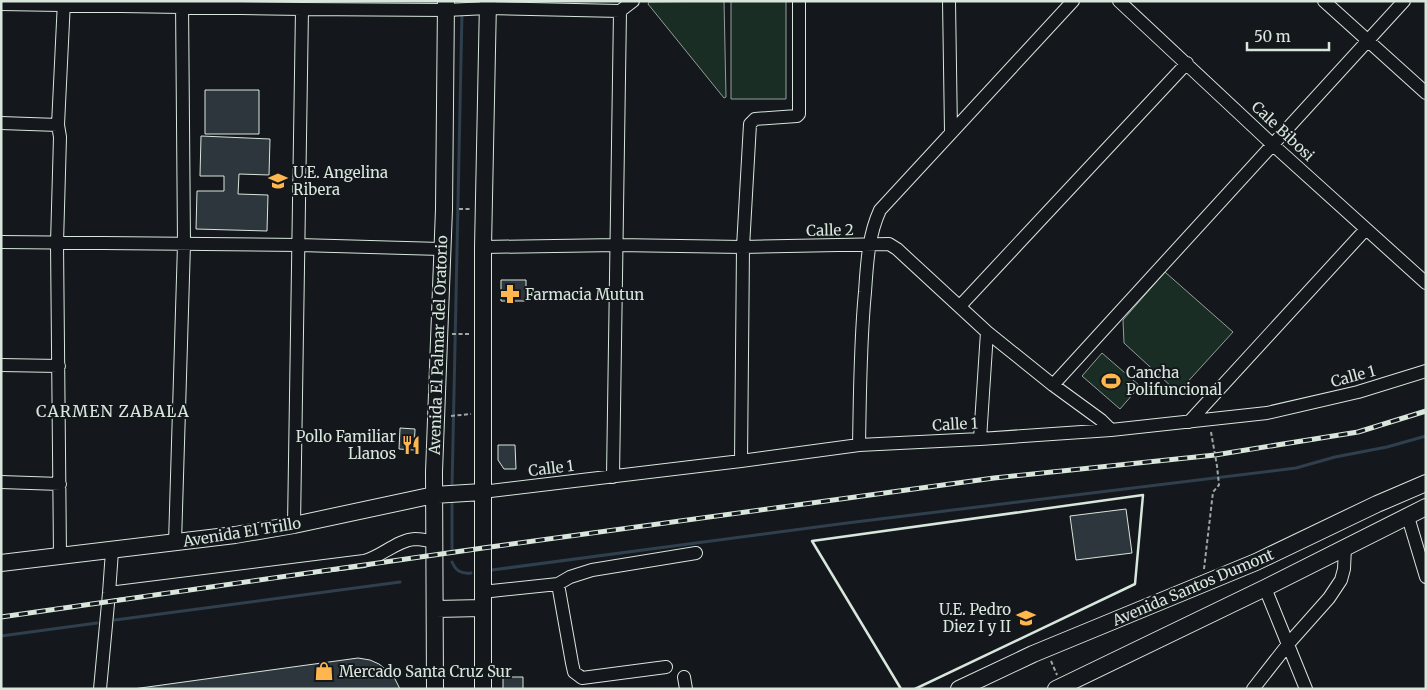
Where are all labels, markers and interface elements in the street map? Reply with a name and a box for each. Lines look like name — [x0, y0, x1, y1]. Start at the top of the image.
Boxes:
scale bar — [1247, 20, 1330, 52]
text: 50 m — [1254, 27, 1291, 46]
street label: Cale Bibosi — [1248, 97, 1318, 165]
place label: U.E. Angelina Ribera — [293, 163, 388, 199]
school or university icon: U.E. Angelina Ribera — [267, 170, 289, 192]
street label: Calle 2 — [806, 220, 854, 240]
street label: Avenida El Palmar del Oratorio — [425, 235, 451, 456]
pharmacy icon: Farmacia Mutun — [499, 283, 521, 305]
place label: Farmacia Mutun — [525, 285, 644, 304]
street label: Calle 1 — [1329, 361, 1378, 391]
place label: Cancha Polifuncional — [1126, 363, 1223, 399]
sports icon: Cancha Polifuncional — [1100, 370, 1122, 392]
district label: CARMEN ZABALA — [36, 401, 190, 421]
street label: Calle 1 — [932, 413, 978, 435]
place label: Pollo Familiar Llanos — [296, 427, 396, 463]
restaurant icon: Pollo Familiar Llanos — [400, 434, 422, 456]
street label: Calle 1 — [527, 456, 575, 480]
street label: Avenida El Trillo — [181, 513, 303, 551]
street label: Avenida Santos Dumont — [1109, 544, 1277, 630]
place label: U.E. Pedro Diez I y II — [939, 600, 1011, 636]
school or university icon: U.E. Pedro Diez I y II — [1015, 607, 1037, 629]
shop icon: Mercado Santa Cruz Sur — [313, 660, 335, 682]
place label: Mercado Santa Cruz Sur — [339, 662, 512, 681]

